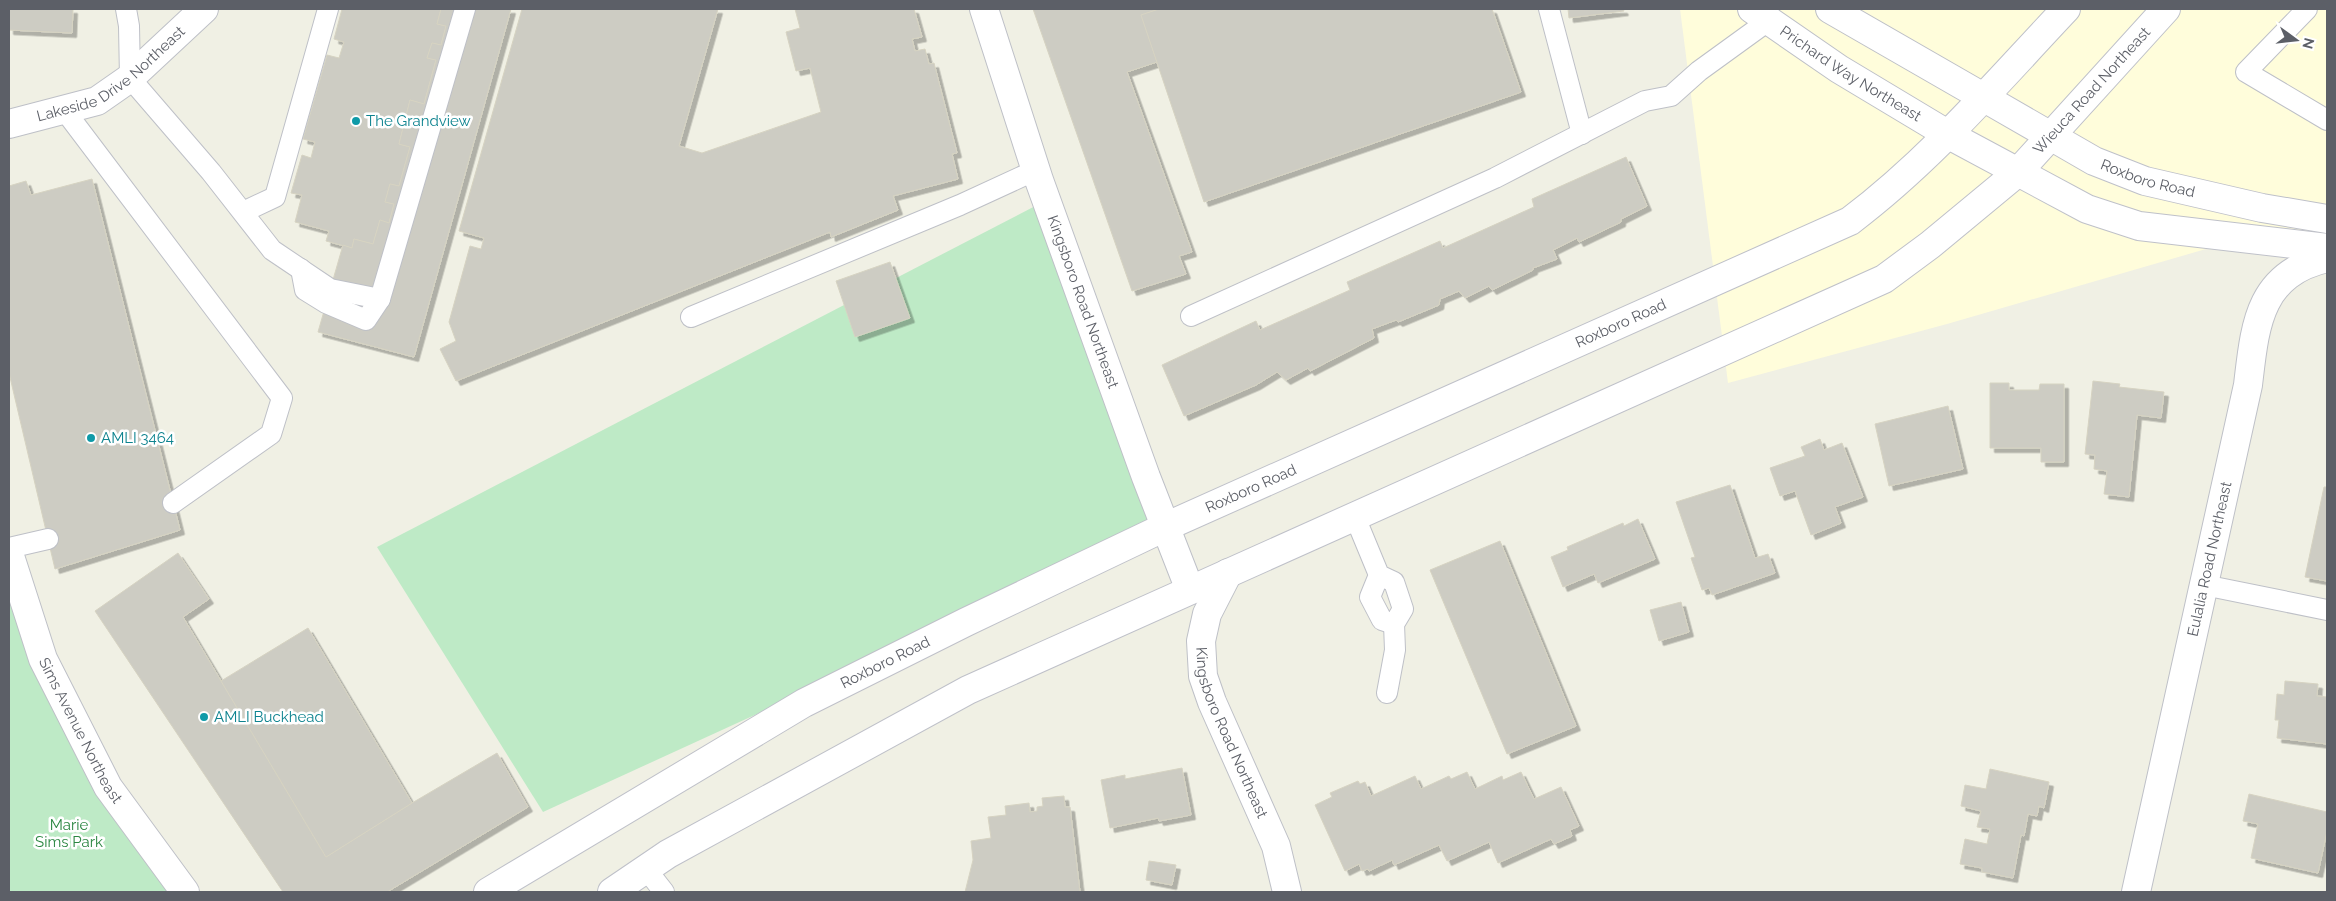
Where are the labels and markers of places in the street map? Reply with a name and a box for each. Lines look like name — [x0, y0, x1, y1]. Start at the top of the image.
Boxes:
place label: The Grandview — [366, 112, 471, 130]
marker: The Grandview — [350, 115, 362, 127]
place label: AMLI 3464 — [101, 429, 174, 447]
marker: AMLI 3464 — [85, 432, 97, 444]
place label: AMLI Buckhead — [214, 708, 324, 726]
marker: AMLI Buckhead — [198, 711, 210, 723]

